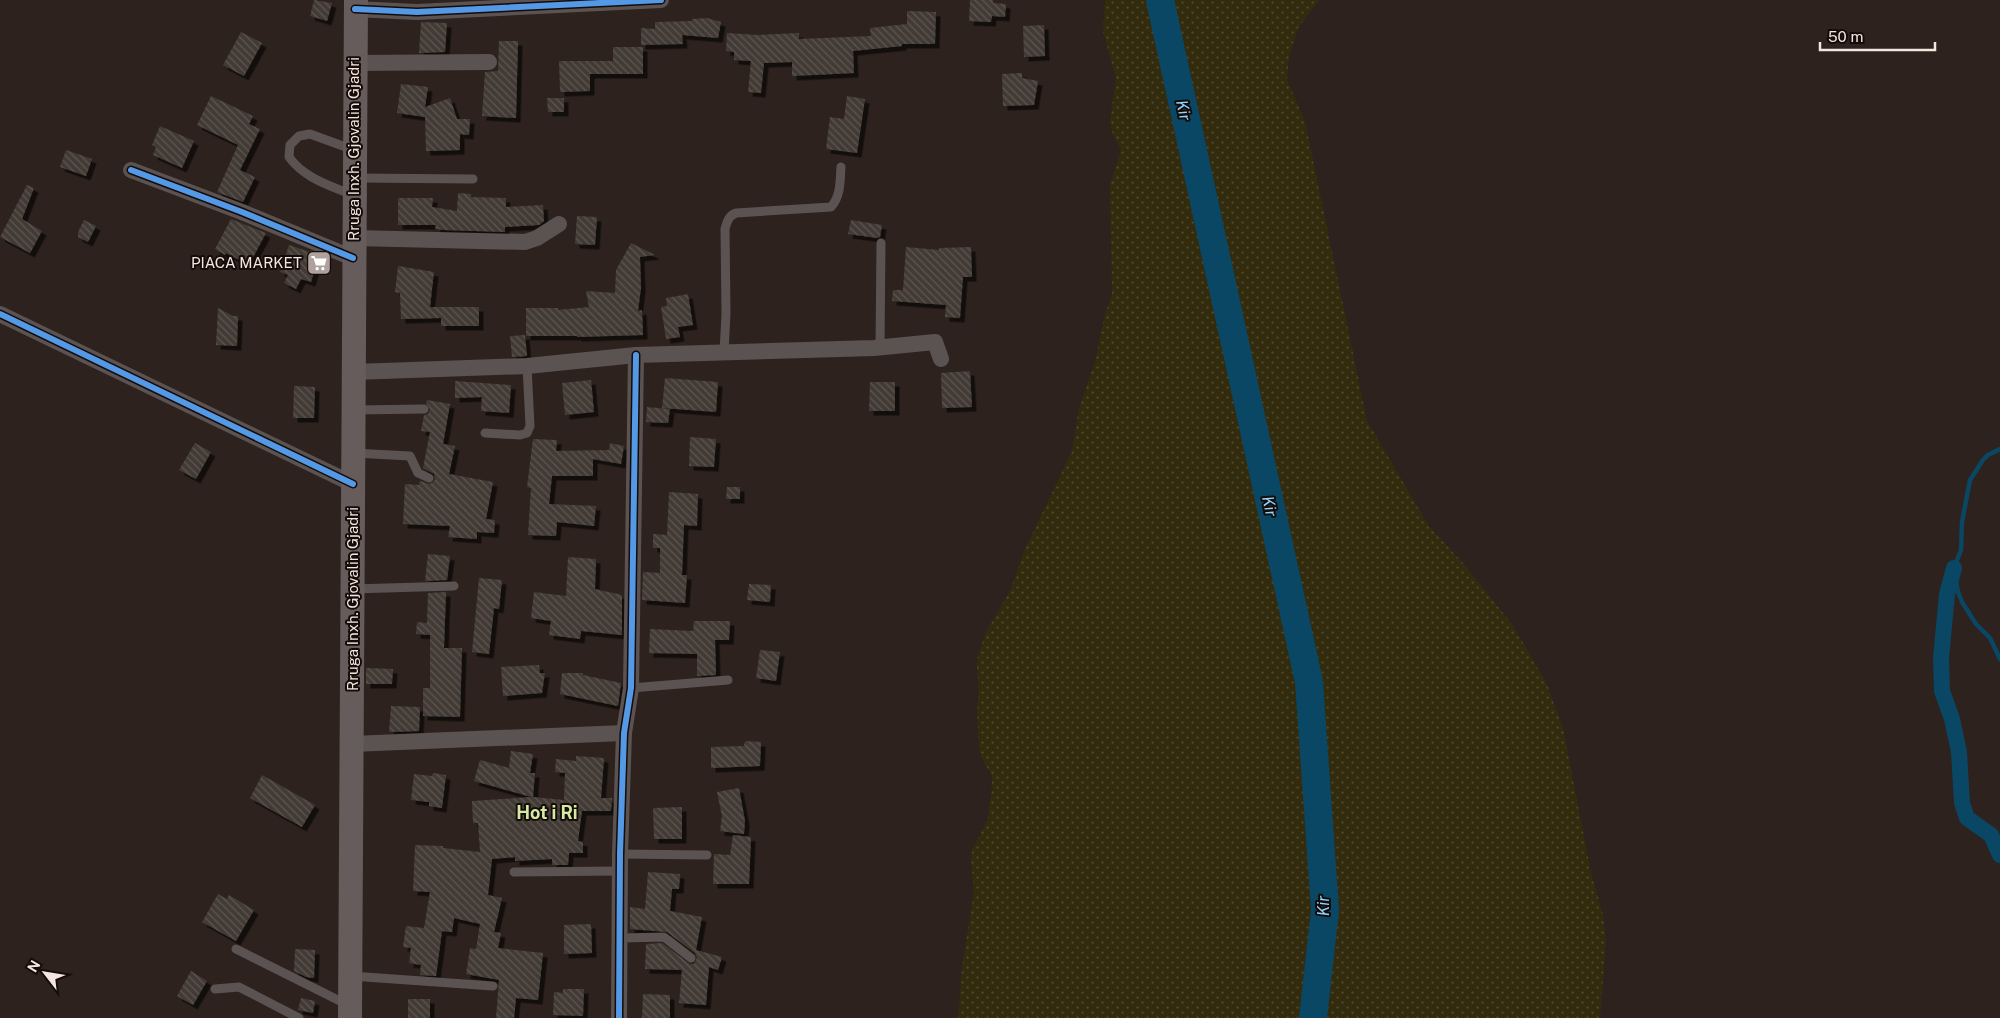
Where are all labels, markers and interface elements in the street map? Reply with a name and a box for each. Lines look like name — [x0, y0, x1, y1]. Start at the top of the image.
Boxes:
scale bar — [1820, 20, 1935, 52]
text: 50 m — [1828, 28, 1863, 45]
street label: Rruga Inxh. Gjovalin Gjadri — [345, 57, 362, 241]
water label: Kir — [1172, 98, 1195, 123]
supermarket icon: PIACA MARKET — [306, 250, 332, 276]
place label: PIACA MARKET — [191, 254, 302, 271]
water label: Kir — [1258, 494, 1281, 519]
street label: Rruga Inxh. Gjovalin Gjadri — [344, 507, 361, 691]
district label: Hot i Ri — [516, 802, 578, 823]
water label: Kir — [1314, 895, 1333, 916]
north arrow — [20, 948, 70, 998]
text: N — [24, 957, 44, 975]

